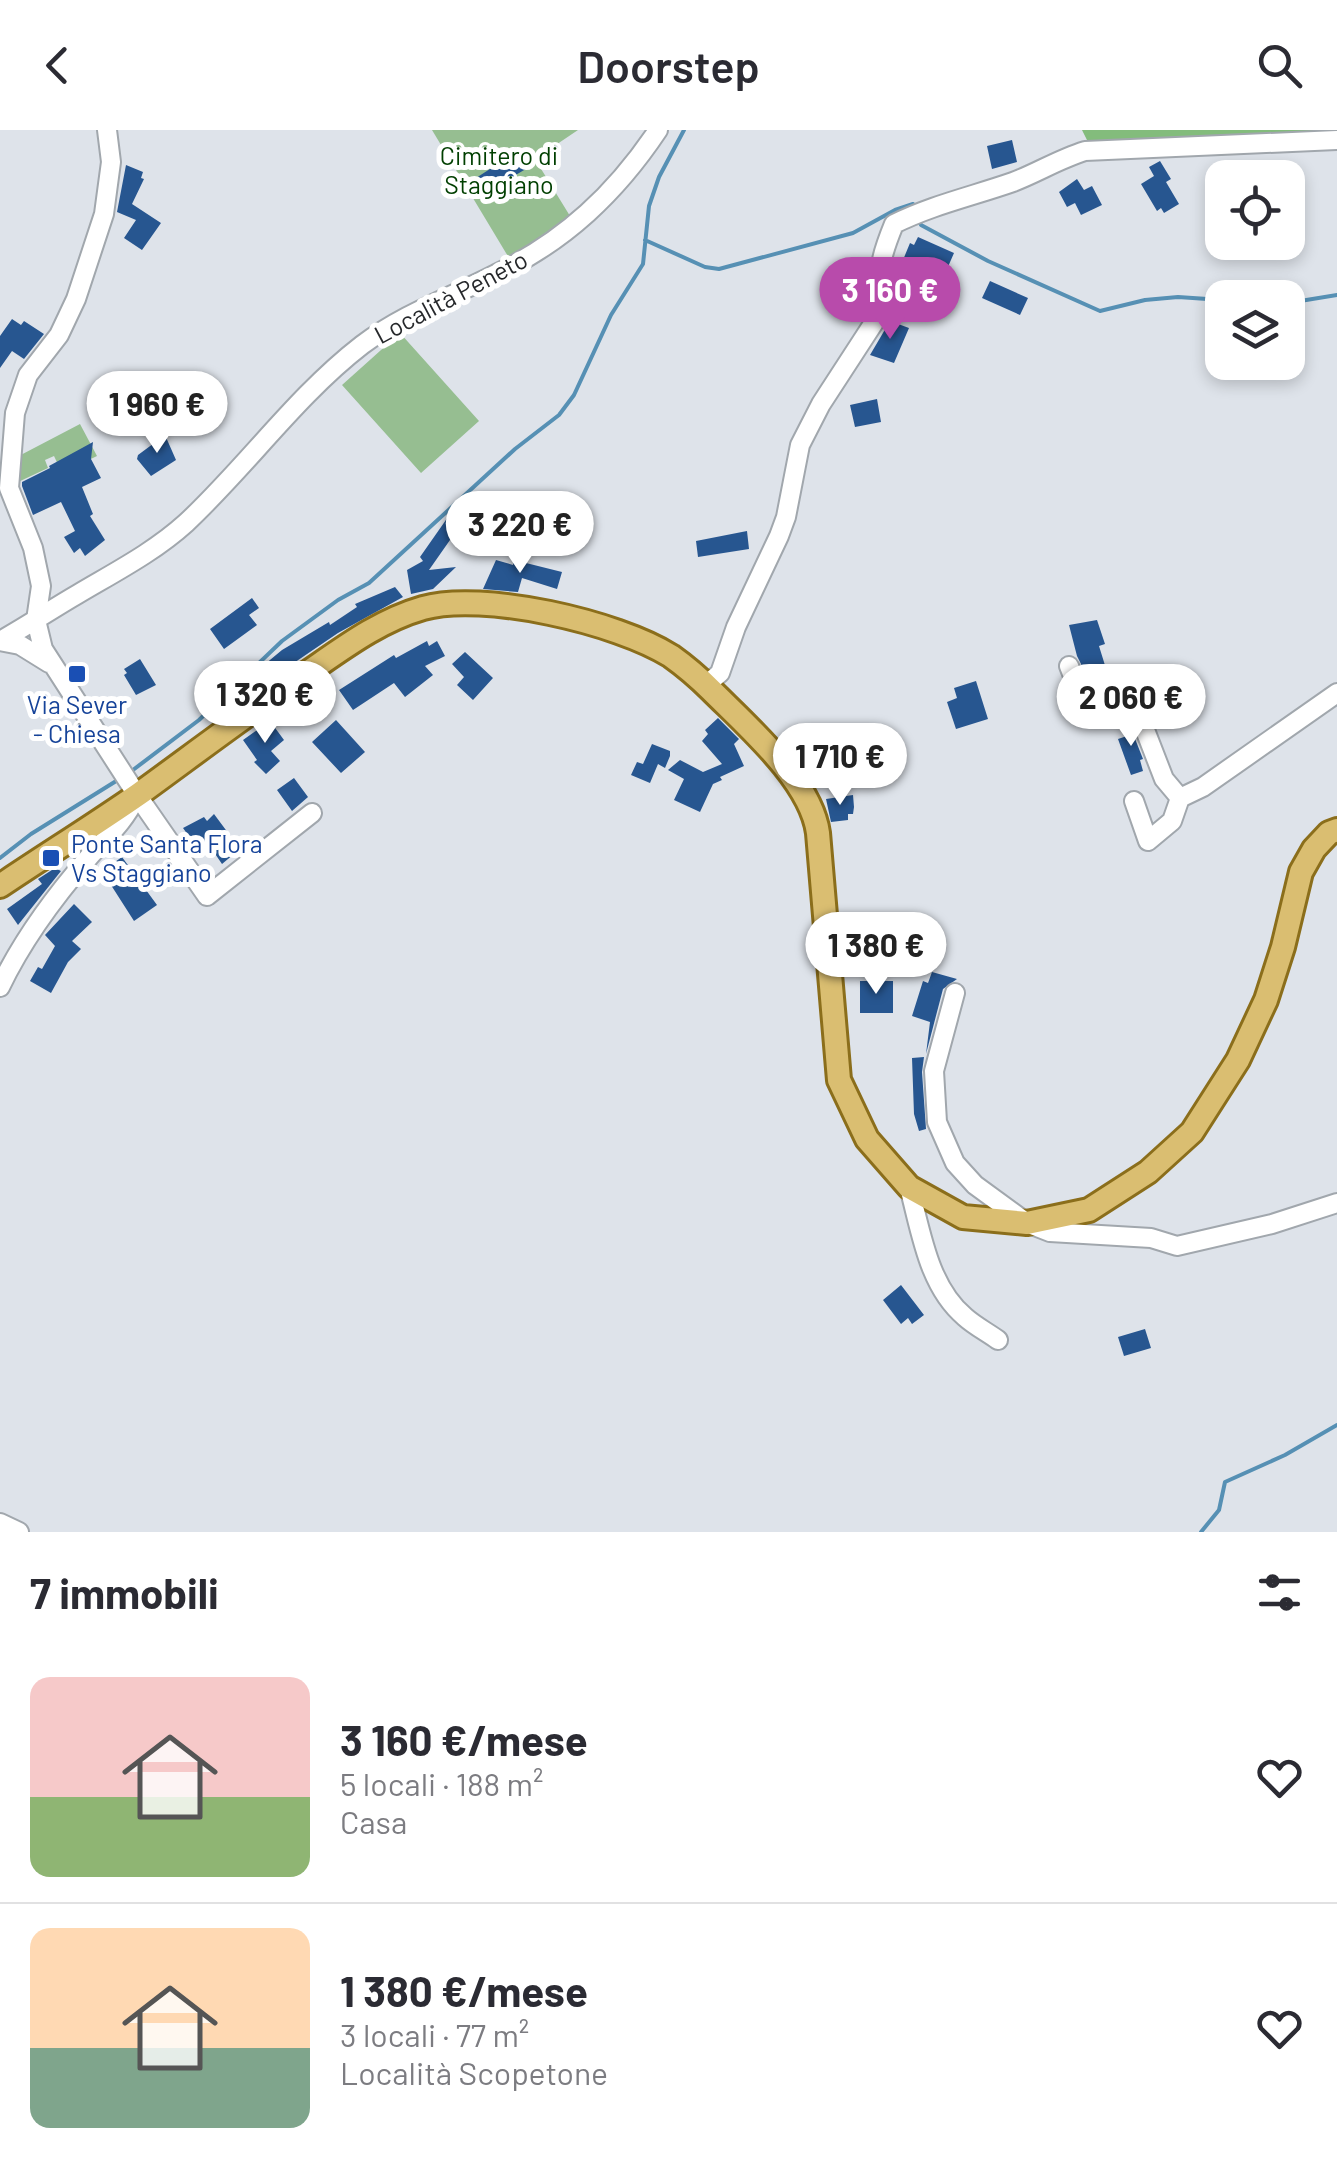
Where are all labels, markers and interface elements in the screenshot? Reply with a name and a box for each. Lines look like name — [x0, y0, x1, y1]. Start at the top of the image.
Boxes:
icon: back — [30, 38, 85, 93]
text: Doorstep — [577, 38, 760, 92]
icon: search — [1252, 38, 1307, 93]
park label: Cimitero di Staggiano — [440, 140, 558, 199]
map controls — [1205, 160, 1305, 380]
button: locate — [1205, 160, 1305, 260]
street label: Località Peneto — [369, 243, 532, 349]
pin: 3 160 € — [798, 257, 982, 342]
text: 3 160 € — [841, 270, 939, 308]
button: layers — [1205, 280, 1305, 380]
pin: 1 960 € — [65, 371, 249, 456]
text: 1 960 € — [109, 384, 205, 422]
pin: 3 220 € — [428, 491, 612, 576]
text: 3 220 € — [468, 504, 572, 542]
pin: 1 320 € — [173, 661, 357, 746]
marker: Via Sever - Chiesa — [66, 663, 88, 685]
pin: 2 060 € — [1039, 664, 1223, 749]
text: 1 320 € — [216, 674, 314, 712]
text: 2 060 € — [1079, 677, 1183, 715]
place label: Via Sever - Chiesa — [27, 689, 127, 748]
pin: 1 710 € — [748, 723, 932, 808]
text: 1 710 € — [795, 736, 885, 774]
place label: Ponte Santa Flora Vs Staggiano — [71, 828, 263, 887]
marker: Ponte Santa Flora Vs Staggiano — [40, 847, 62, 869]
pin: 1 380 € — [784, 912, 968, 997]
text: 1 380 € — [827, 925, 925, 963]
icon: filters — [1252, 1565, 1307, 1620]
text: 7 immobili — [30, 1567, 219, 1617]
text: 3 160 €/mese — [340, 1714, 588, 1764]
icon: home — [110, 1717, 230, 1837]
icon: heart — [1252, 1750, 1307, 1805]
text: 5 locali · 188 m² — [340, 1764, 544, 1802]
text: Casa — [340, 1802, 407, 1840]
text: 1 380 €/mese — [340, 1965, 588, 2015]
icon: home — [110, 1968, 230, 2088]
icon: heart — [1252, 2001, 1307, 2056]
text: 3 locali · 77 m² — [340, 2015, 529, 2053]
text: Località Scopetone — [340, 2053, 608, 2091]

